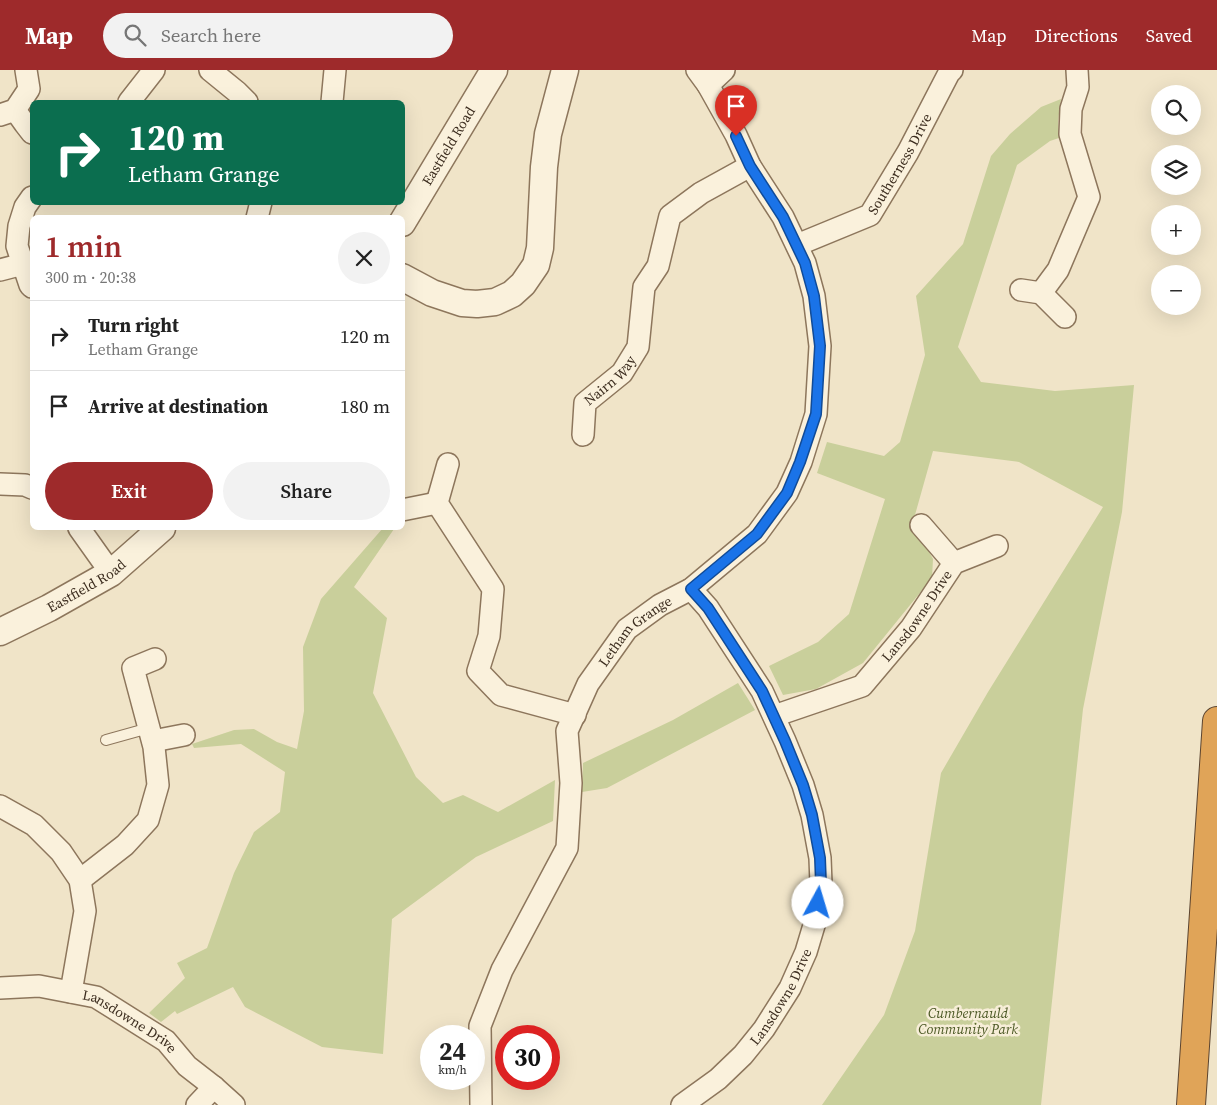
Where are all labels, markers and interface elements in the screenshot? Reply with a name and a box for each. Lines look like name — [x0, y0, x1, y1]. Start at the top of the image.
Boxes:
search box — [103, 13, 453, 58]
text: Map — [25, 19, 73, 52]
icon: search — [121, 21, 149, 49]
text: Search here — [161, 22, 261, 48]
text: Map — [971, 23, 1007, 48]
text: Directions — [1035, 23, 1118, 48]
text: Saved — [1146, 23, 1192, 48]
pin — [715, 85, 757, 136]
map controls — [1151, 85, 1201, 315]
button: search — [1151, 85, 1201, 135]
icon: arrive — [722, 92, 750, 120]
street label: Eastfield Road — [417, 103, 480, 189]
street label: Southerness Drive — [863, 110, 936, 218]
text: 120 m — [128, 114, 224, 162]
icon: right — [45, 120, 110, 185]
button: layers — [1151, 145, 1201, 195]
text: Letham Grange — [128, 159, 280, 189]
button: + — [1151, 205, 1201, 255]
text: 1 min — [45, 226, 122, 267]
button: close — [338, 232, 390, 284]
button: − — [1151, 265, 1201, 315]
text: 300 m · 20:38 — [45, 266, 136, 288]
text: Turn right — [88, 312, 179, 338]
icon: right — [45, 322, 73, 350]
text: 120 m — [340, 323, 390, 349]
text: Letham Grange — [88, 338, 198, 360]
street label: Nairn Way — [580, 351, 641, 410]
icon: arrive — [45, 392, 73, 420]
text: Arrive at destination — [88, 393, 268, 419]
text: 180 m — [340, 393, 390, 419]
button: Exit — [45, 462, 213, 520]
button: Share — [223, 462, 390, 520]
street label: Eastfield Road — [43, 554, 130, 617]
street label: Lansdowne Drive — [877, 566, 957, 666]
street label: Letham Grange — [593, 591, 675, 671]
position arrow — [791, 876, 843, 928]
street label: Lansdowne Drive — [745, 945, 816, 1049]
street label: Lansdowne Drive — [81, 985, 182, 1057]
park label: Cumbernauld Community Park — [918, 1003, 1018, 1039]
speed limit sign: 30 — [495, 1025, 560, 1090]
text: 24 — [439, 1034, 466, 1068]
text: km/h — [438, 1062, 467, 1078]

